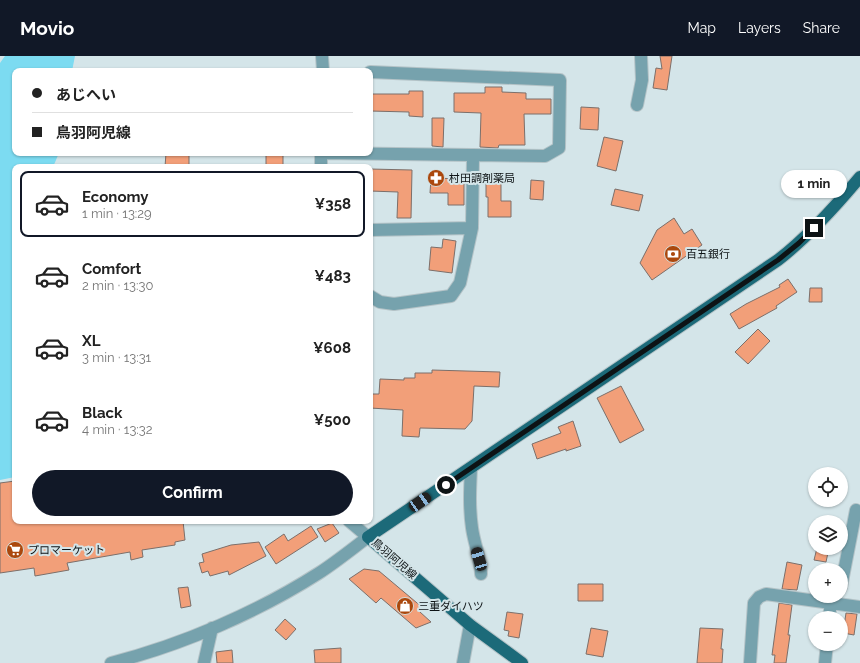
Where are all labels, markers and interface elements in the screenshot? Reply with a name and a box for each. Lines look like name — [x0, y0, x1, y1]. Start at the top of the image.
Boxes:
text: Movio — [20, 17, 74, 39]
text: Map — [688, 20, 716, 36]
text: Layers — [738, 20, 781, 36]
text: Share — [803, 20, 840, 36]
text: あじへい — [56, 86, 116, 104]
text: 鳥羽阿児線 — [56, 124, 131, 142]
pharmacy icon: 村田調剤薬局 — [426, 168, 446, 188]
callout: 1 min — [781, 170, 847, 198]
place label: 村田調剤薬局 — [449, 172, 515, 185]
text: 1 min — [798, 176, 830, 191]
icon: car — [34, 186, 70, 222]
text: Economy — [82, 188, 149, 206]
text: ¥358 — [315, 195, 351, 213]
text: 1 min · 13:29 — [82, 206, 152, 221]
route end — [805, 219, 823, 237]
bank icon: 百五銀行 — [663, 244, 683, 264]
place label: 百五銀行 — [686, 248, 730, 261]
icon: car — [34, 258, 70, 294]
text: Comfort — [82, 260, 141, 278]
text: ¥483 — [314, 267, 351, 285]
text: 2 min · 13:30 — [82, 278, 153, 293]
icon: car — [34, 330, 70, 366]
text: XL — [82, 332, 100, 350]
text: ¥608 — [313, 339, 351, 357]
text: 3 min · 13:31 — [82, 350, 151, 365]
icon: car — [34, 402, 70, 438]
text: Black — [82, 404, 122, 422]
text: ¥500 — [314, 411, 351, 429]
text: 4 min · 13:32 — [82, 422, 153, 437]
map controls — [808, 467, 848, 651]
button: locate — [808, 467, 848, 507]
button: Confirm — [32, 470, 353, 516]
route start — [437, 476, 455, 494]
car — [407, 490, 433, 514]
button: layers — [808, 515, 848, 555]
street label: 鳥羽阿児線 — [369, 536, 419, 582]
supermarket icon: プロマーケット — [5, 540, 25, 560]
place label: プロマーケット — [28, 544, 105, 557]
car — [470, 546, 488, 572]
button: + — [808, 563, 848, 603]
shop icon: 三重ダイハツ — [395, 596, 415, 616]
place label: 三重ダイハツ — [418, 600, 484, 613]
button: − — [808, 611, 848, 651]

